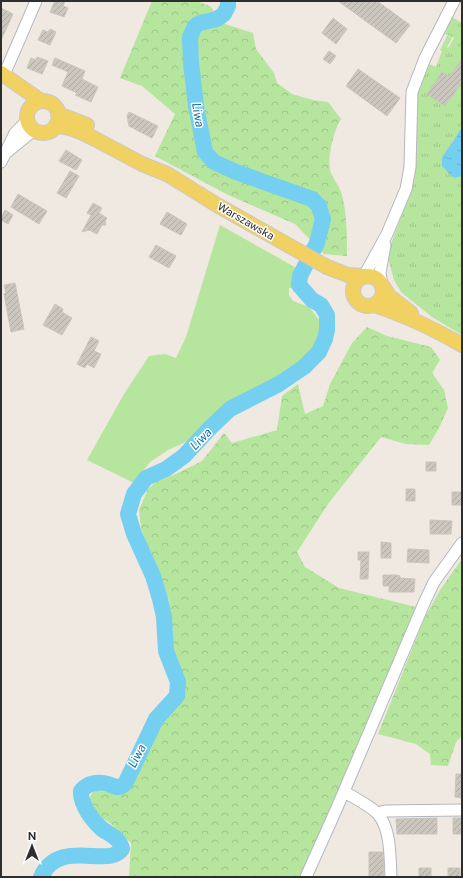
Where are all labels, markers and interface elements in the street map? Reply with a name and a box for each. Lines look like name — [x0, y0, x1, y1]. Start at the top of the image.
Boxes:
water label: Liwa — [189, 102, 207, 128]
street label: Warszawska — [216, 200, 276, 242]
water label: Liwa — [187, 425, 215, 453]
water label: Liwa — [125, 742, 149, 770]
north arrow — [12, 826, 52, 866]
text: N — [28, 830, 36, 842]

